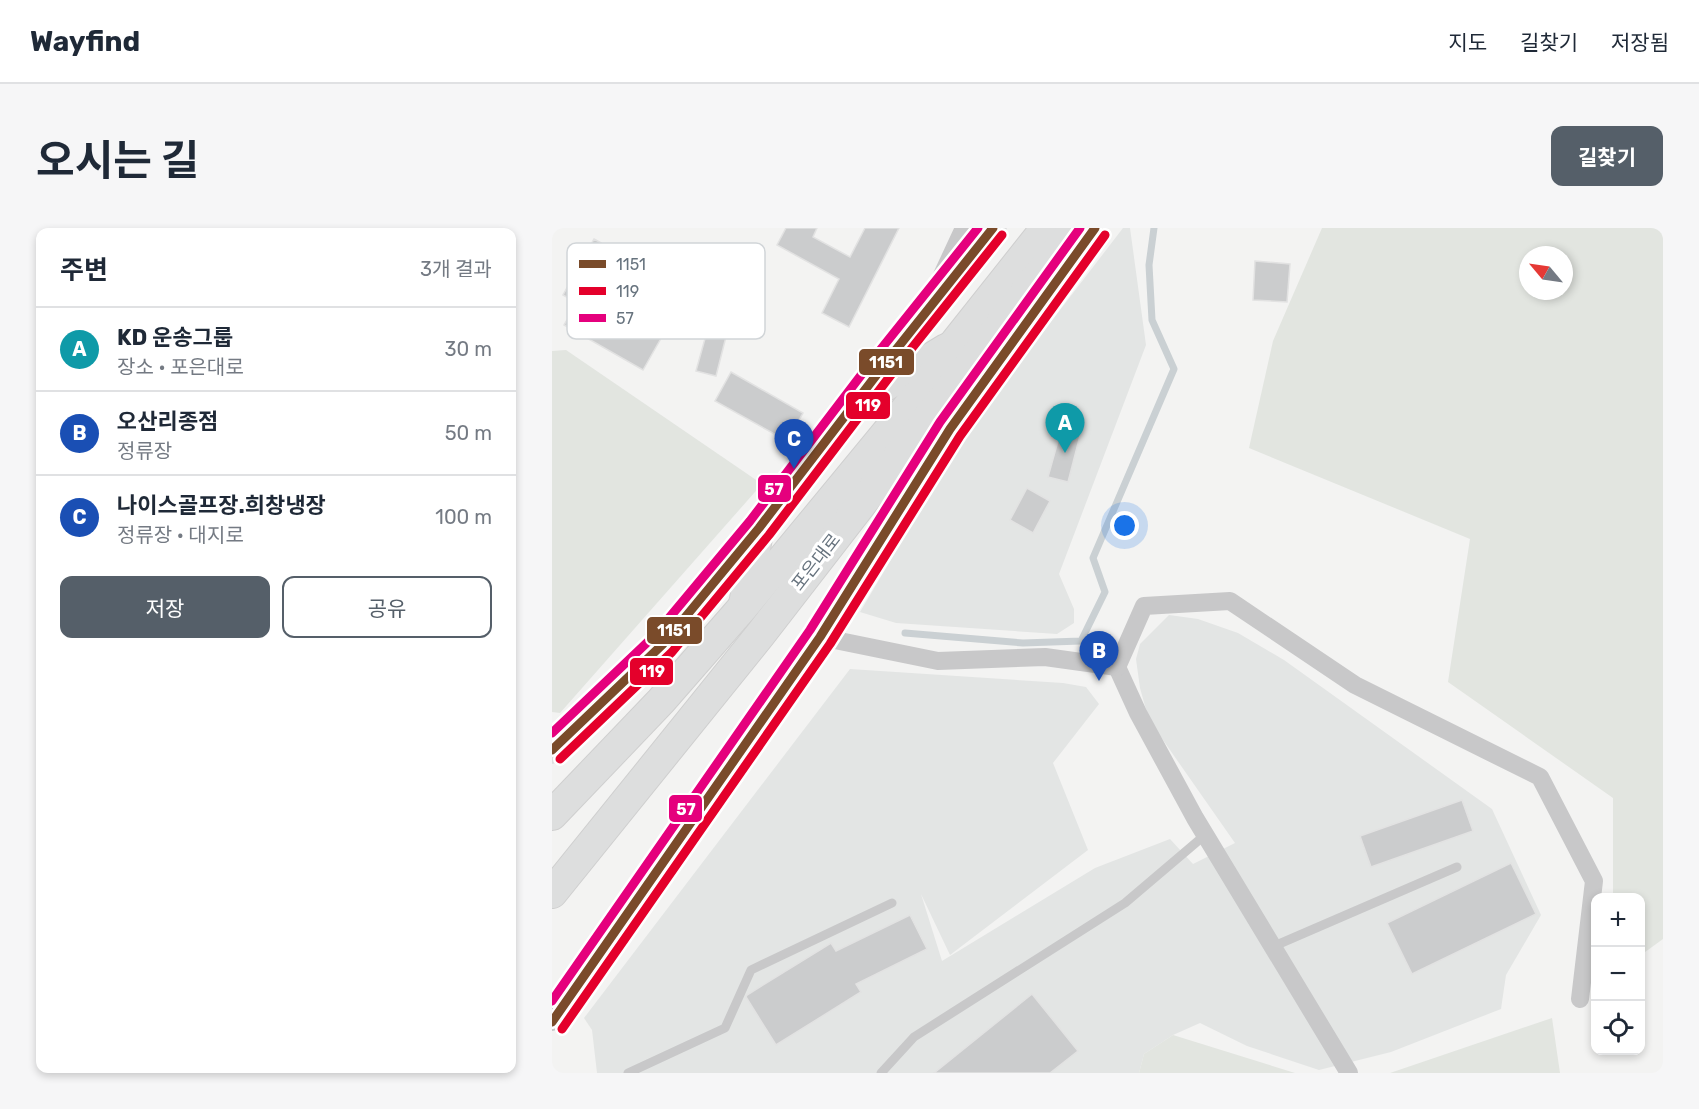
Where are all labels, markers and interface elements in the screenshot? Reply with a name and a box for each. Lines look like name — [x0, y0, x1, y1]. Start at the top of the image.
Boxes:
text: Wayfind — [30, 25, 140, 58]
text: 지도 — [1448, 30, 1487, 55]
text: 길찾기 — [1520, 30, 1578, 55]
text: 저장됨 — [1611, 30, 1669, 55]
button: 길찾기 — [1551, 126, 1663, 186]
text: 오시는 길 — [36, 136, 200, 186]
legend — [567, 243, 765, 339]
north arrow — [1519, 246, 1573, 300]
text: 주변 — [60, 255, 108, 286]
text: 1151 — [616, 255, 646, 274]
text: 3개 결과 — [420, 257, 492, 281]
text: 119 — [616, 282, 639, 301]
text: 57 — [616, 309, 634, 328]
text: KD 운송그룹 — [117, 324, 233, 351]
text: A — [72, 337, 87, 361]
text: 30 m — [445, 337, 492, 361]
line badge: 1151 — [858, 348, 915, 376]
text: 1151 — [869, 353, 903, 372]
text: 장소 · 포은대로 — [117, 355, 244, 379]
line badge: 119 — [845, 391, 891, 420]
text: 119 — [855, 396, 881, 415]
pin: A — [1046, 404, 1084, 453]
text: 오산리종점 — [117, 408, 218, 435]
pin: C — [774, 420, 814, 469]
text: B — [72, 421, 87, 445]
text: 50 m — [445, 421, 492, 445]
text: 정류장 — [117, 439, 172, 463]
line badge: 57 — [757, 474, 792, 503]
text: 57 — [764, 480, 784, 499]
text: 나이스골프장.희창냉장 — [117, 492, 326, 519]
text: C — [72, 505, 87, 529]
text: 100 m — [435, 505, 492, 529]
your location — [1110, 511, 1139, 540]
text: 정류장 · 대지로 — [117, 523, 244, 547]
street label: 포은대로 — [787, 529, 845, 595]
button: 저장 — [60, 576, 270, 638]
button: 공유 — [282, 576, 492, 638]
line badge: 1151 — [646, 616, 703, 645]
text: 1151 — [657, 621, 691, 640]
pin: B — [1080, 632, 1118, 681]
line badge: 119 — [629, 657, 674, 686]
text: 119 — [639, 662, 665, 681]
line badge: 57 — [668, 794, 703, 823]
text: 57 — [676, 800, 696, 819]
map controls — [1591, 893, 1645, 1055]
button: + — [1591, 893, 1645, 947]
button: − — [1591, 947, 1645, 1001]
button: locate — [1591, 1001, 1645, 1055]

